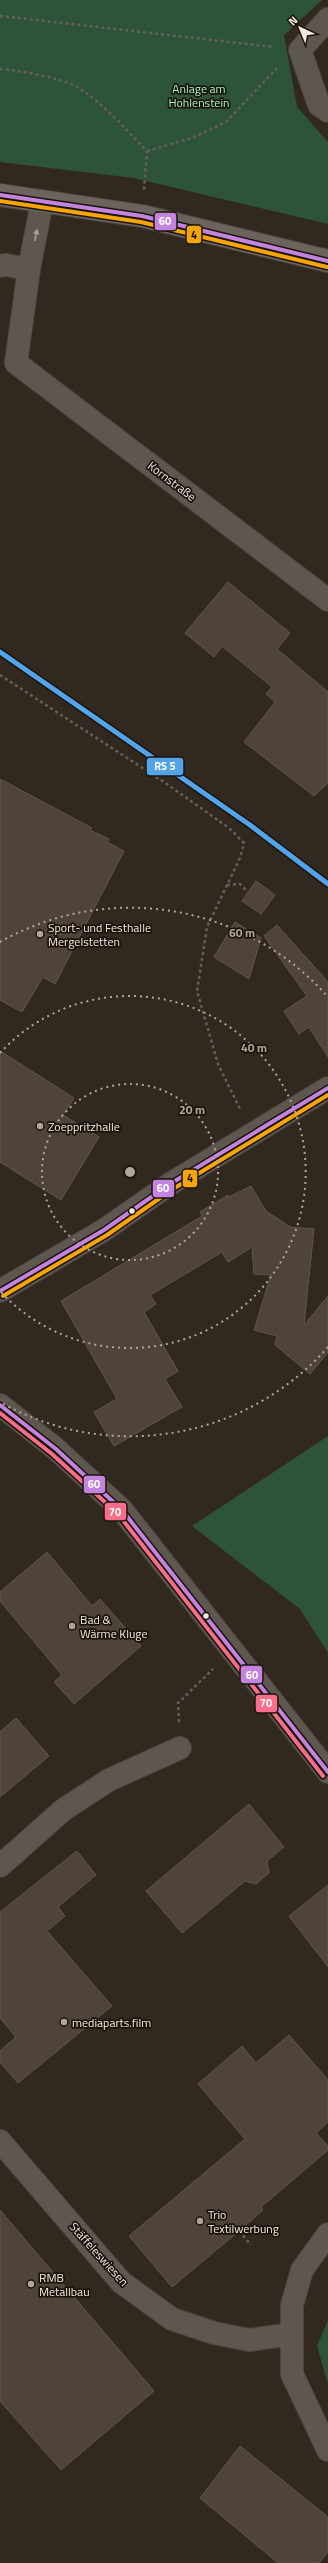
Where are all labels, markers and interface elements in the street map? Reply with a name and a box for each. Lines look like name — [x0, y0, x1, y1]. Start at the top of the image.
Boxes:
north arrow — [280, 8, 320, 48]
text: N — [285, 12, 301, 29]
park label: Anlage am Hohlenstein — [168, 79, 230, 112]
line badge: 60 — [154, 212, 177, 231]
text: 60 — [159, 213, 171, 229]
line badge: 4 — [186, 225, 202, 244]
text: 4 — [191, 227, 197, 243]
one-way arrow — [33, 229, 39, 241]
street label: Kornstraße — [144, 456, 200, 506]
line badge: RS 5 — [146, 757, 184, 776]
text: RS 5 — [154, 758, 176, 774]
place label: Sport- und Festhalle Mergelstetten — [48, 918, 151, 951]
text: 60 m — [229, 923, 255, 942]
marker: Sport- und Festhalle Mergelstetten — [35, 929, 45, 939]
text: 40 m — [241, 1038, 267, 1057]
text: 20 m — [179, 1100, 205, 1119]
place label: Zoeppritzhalle — [48, 1117, 120, 1136]
marker: Zoeppritzhalle — [35, 1121, 45, 1131]
centre of rings — [123, 1165, 137, 1179]
line badge: 4 — [182, 1169, 198, 1188]
text: 4 — [187, 1170, 193, 1186]
line badge: 60 — [152, 1179, 175, 1198]
text: 60 — [157, 1180, 169, 1196]
unlabelled marker — [127, 1206, 137, 1216]
line badge: 60 — [83, 1475, 106, 1494]
text: 60 — [88, 1476, 100, 1492]
line badge: 70 — [104, 1502, 127, 1521]
text: 70 — [109, 1504, 121, 1520]
place label: Bad & Wärme Kluge — [80, 1610, 148, 1643]
unlabelled marker — [201, 1611, 211, 1621]
marker: Bad & Wärme Kluge — [67, 1621, 77, 1631]
line badge: 60 — [240, 1665, 263, 1684]
text: 60 — [246, 1667, 258, 1683]
line badge: 70 — [255, 1694, 278, 1713]
text: 70 — [260, 1695, 272, 1711]
place label: mediaparts.film — [72, 2013, 151, 2032]
marker: mediaparts.film — [59, 2017, 69, 2027]
place label: Trio Textilwerbung — [208, 2205, 279, 2238]
marker: Trio Textilwerbung — [195, 2216, 205, 2226]
street label: Stäffeleswiesen — [65, 2218, 133, 2290]
place label: RMB Metallbau — [39, 2268, 90, 2301]
marker: RMB Metallbau — [26, 2279, 36, 2289]

